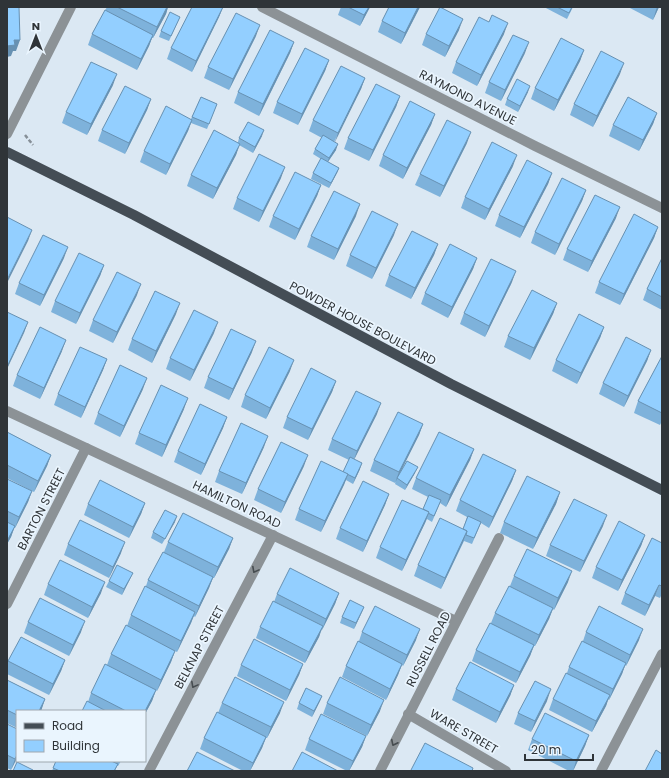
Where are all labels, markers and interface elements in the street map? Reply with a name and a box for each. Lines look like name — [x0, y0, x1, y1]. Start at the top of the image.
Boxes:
north arrow — [16, 16, 56, 56]
text: N — [32, 18, 40, 34]
street label: RAYMOND AVENUE — [416, 65, 520, 129]
street label: POWDER HOUSE BOULEVARD — [287, 277, 439, 369]
street label: BARTON STREET — [13, 465, 69, 553]
street label: HAMILTON ROAD — [190, 476, 284, 532]
one-way arrow — [252, 565, 259, 573]
street label: BELKNAP STREET — [170, 602, 228, 692]
street label: RUSSELL ROAD — [402, 608, 454, 690]
one-way arrow — [191, 681, 199, 688]
street label: WARE STREET — [427, 705, 502, 758]
legend — [16, 710, 146, 762]
text: Road — [52, 717, 83, 734]
scale bar — [525, 736, 593, 762]
text: Building — [52, 737, 100, 754]
one-way arrow — [391, 738, 399, 746]
text: 20 m — [531, 741, 561, 758]

